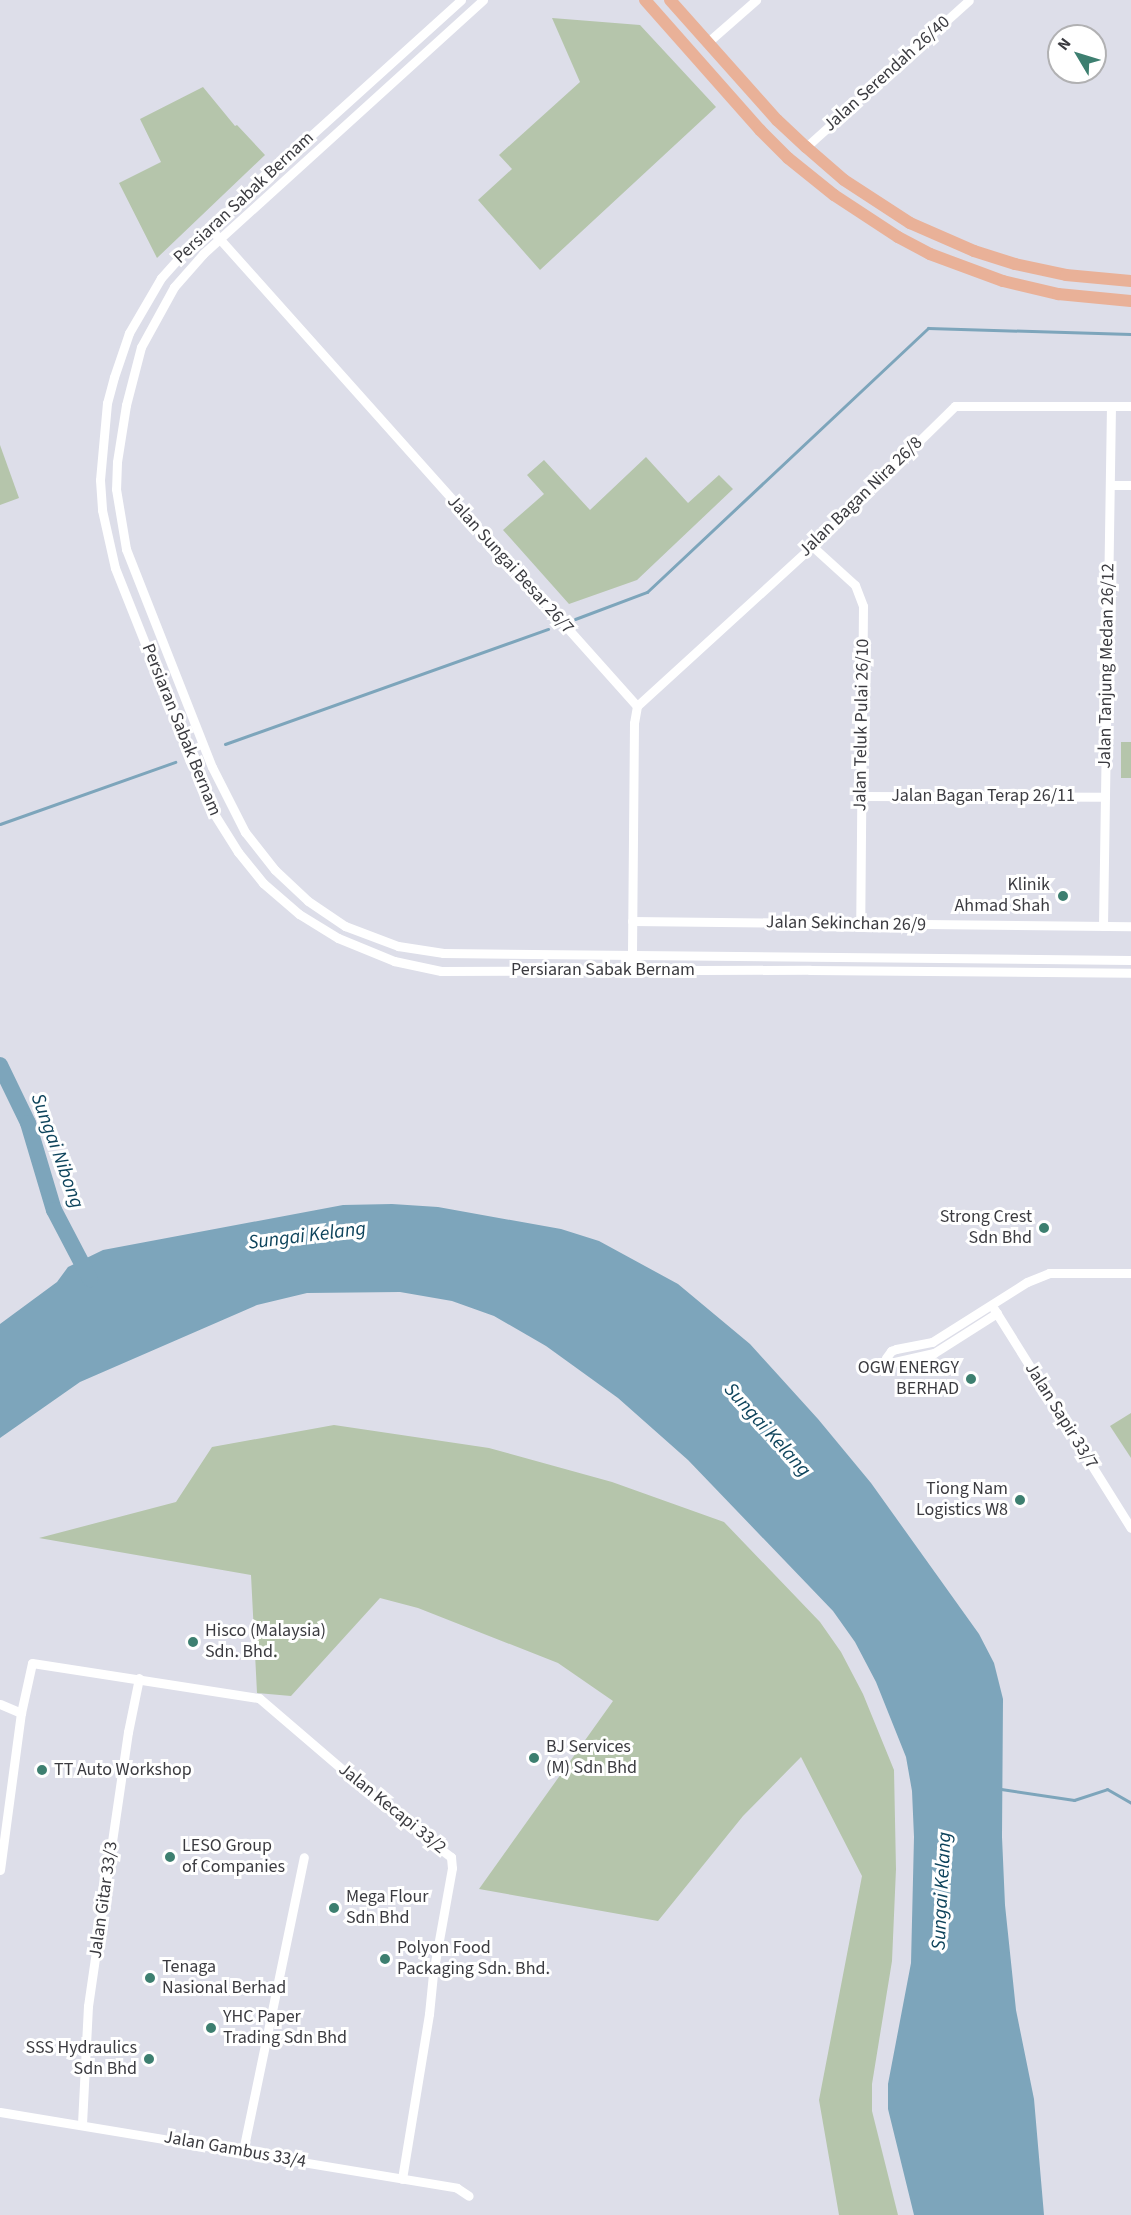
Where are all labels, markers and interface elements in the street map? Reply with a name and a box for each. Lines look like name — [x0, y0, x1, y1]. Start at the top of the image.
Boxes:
street label: Jalan Serendah 26/40 — [819, 12, 955, 136]
north arrow — [1047, 24, 1107, 84]
text: N — [1052, 33, 1076, 55]
street label: Persiaran Sabak Bernam — [169, 127, 319, 269]
street label: Jalan Bagan Nira 26/8 — [795, 432, 927, 562]
street label: Jalan Sungai Besar 26/7 — [442, 491, 578, 639]
street label: Jalan Tanjung Medan 26/12 — [1094, 563, 1120, 769]
street label: Jalan Teluk Pulai 26/10 — [850, 638, 874, 812]
street label: Persiaran Sabak Bernam — [137, 641, 225, 819]
street label: Jalan Bagan Terap 26/11 — [891, 785, 1075, 807]
place label: Klinik Ahmad Shah — [955, 875, 1050, 918]
marker: Klinik Ahmad Shah — [1054, 887, 1072, 905]
street label: Jalan Sekinchan 26/9 — [766, 912, 926, 936]
street label: Persiaran Sabak Bernam — [511, 959, 695, 981]
water label: Sungai Nibong — [25, 1090, 89, 1212]
place label: Strong Crest Sdn Bhd — [940, 1207, 1032, 1250]
water label: Sungai Kelang — [247, 1217, 367, 1255]
marker: Strong Crest Sdn Bhd — [1037, 1221, 1051, 1235]
place label: OGW ENERGY BERHAD — [858, 1358, 959, 1400]
street label: Jalan Sapir 33/7 — [1020, 1359, 1102, 1473]
marker: OGW ENERGY BERHAD — [964, 1372, 978, 1386]
water label: Sungai Kelang — [718, 1378, 816, 1482]
place label: Tiong Nam Logistics W8 — [916, 1479, 1008, 1522]
marker: Tiong Nam Logistics W8 — [1013, 1493, 1027, 1507]
place label: Hisco (Malaysia) Sdn. Bhd. — [205, 1621, 326, 1664]
marker: Hisco (Malaysia) Sdn. Bhd. — [186, 1635, 200, 1649]
place label: BJ Services (M) Sdn Bhd — [546, 1737, 637, 1780]
marker: BJ Services (M) Sdn Bhd — [527, 1751, 541, 1765]
place label: TT Auto Workshop — [54, 1759, 192, 1781]
street label: Jalan Kecapi 33/2 — [334, 1759, 450, 1859]
marker: TT Auto Workshop — [35, 1763, 49, 1777]
water label: Sungai Kelang — [927, 1831, 957, 1951]
place label: LESO Group of Companies — [182, 1836, 285, 1878]
street label: Jalan Gitar 33/3 — [85, 1840, 123, 1960]
marker: LESO Group of Companies — [163, 1850, 177, 1864]
place label: Mega Flour Sdn Bhd — [346, 1887, 429, 1930]
marker: Mega Flour Sdn Bhd — [327, 1901, 341, 1915]
place label: Polyon Food Packaging Sdn. Bhd. — [397, 1938, 550, 1980]
marker: Polyon Food Packaging Sdn. Bhd. — [378, 1952, 392, 1966]
place label: Tenaga Nasional Berhad — [162, 1957, 286, 2000]
marker: Tenaga Nasional Berhad — [143, 1971, 157, 1985]
place label: YHC Paper Trading Sdn Bhd — [223, 2007, 347, 2050]
marker: YHC Paper Trading Sdn Bhd — [204, 2021, 218, 2035]
place label: SSS Hydraulics Sdn Bhd — [26, 2038, 137, 2080]
marker: SSS Hydraulics Sdn Bhd — [142, 2052, 156, 2066]
street label: Jalan Gambus 33/4 — [162, 2127, 308, 2173]

